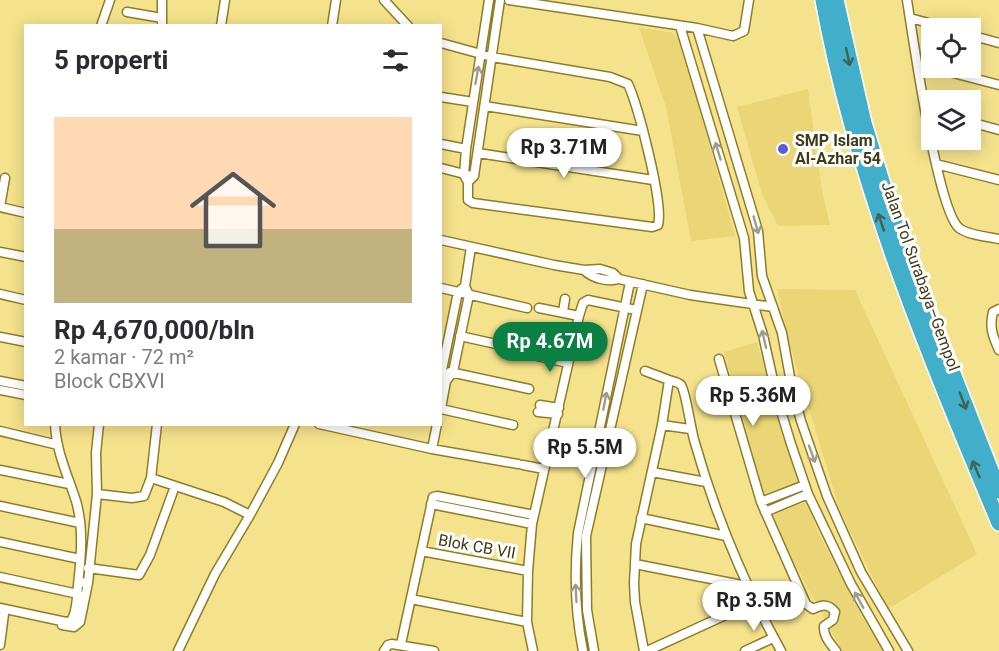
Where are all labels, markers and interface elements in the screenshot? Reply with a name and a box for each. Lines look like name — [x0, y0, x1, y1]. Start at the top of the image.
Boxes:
map controls — [921, 18, 981, 150]
button: locate — [921, 18, 981, 78]
icon: filters — [379, 44, 412, 77]
text: 5 properti — [54, 45, 168, 75]
one-way arrow — [843, 47, 854, 66]
one-way arrow — [472, 66, 483, 86]
button: layers — [921, 90, 981, 150]
pin: Rp 3.71M — [502, 128, 626, 179]
place label: SMP Islam Al-Azhar 54 — [795, 131, 881, 168]
text: Rp 3.71M — [521, 135, 607, 159]
one-way arrow — [712, 142, 723, 161]
marker: SMP Islam Al-Azhar 54 — [776, 142, 790, 156]
icon: home — [179, 156, 287, 264]
street label: Jalan Tol Surabaya–Gempol — [877, 179, 964, 373]
one-way arrow — [875, 213, 886, 232]
one-way arrow — [751, 215, 762, 234]
text: Rp 4,670,000/bln — [54, 315, 255, 345]
pin: Rp 4.67M — [488, 322, 612, 373]
text: Rp 4.67M — [507, 329, 593, 353]
one-way arrow — [758, 330, 769, 350]
text: 2 kamar · 72 m² — [54, 345, 194, 369]
text: Block CBXVI — [54, 369, 165, 393]
pin: Rp 5.36M — [691, 376, 815, 427]
text: Rp 5.36M — [710, 383, 796, 407]
one-way arrow — [958, 391, 969, 410]
one-way arrow — [600, 392, 611, 411]
pin: Rp 5.5M — [530, 428, 640, 479]
text: Rp 5.5M — [547, 435, 623, 459]
one-way arrow — [808, 444, 819, 463]
one-way arrow — [970, 460, 981, 479]
street label: Blok CB VII — [437, 530, 517, 563]
pin: Rp 3.5M — [699, 581, 809, 632]
one-way arrow — [570, 584, 581, 604]
text: Rp 3.5M — [716, 588, 792, 612]
one-way arrow — [853, 592, 864, 610]

